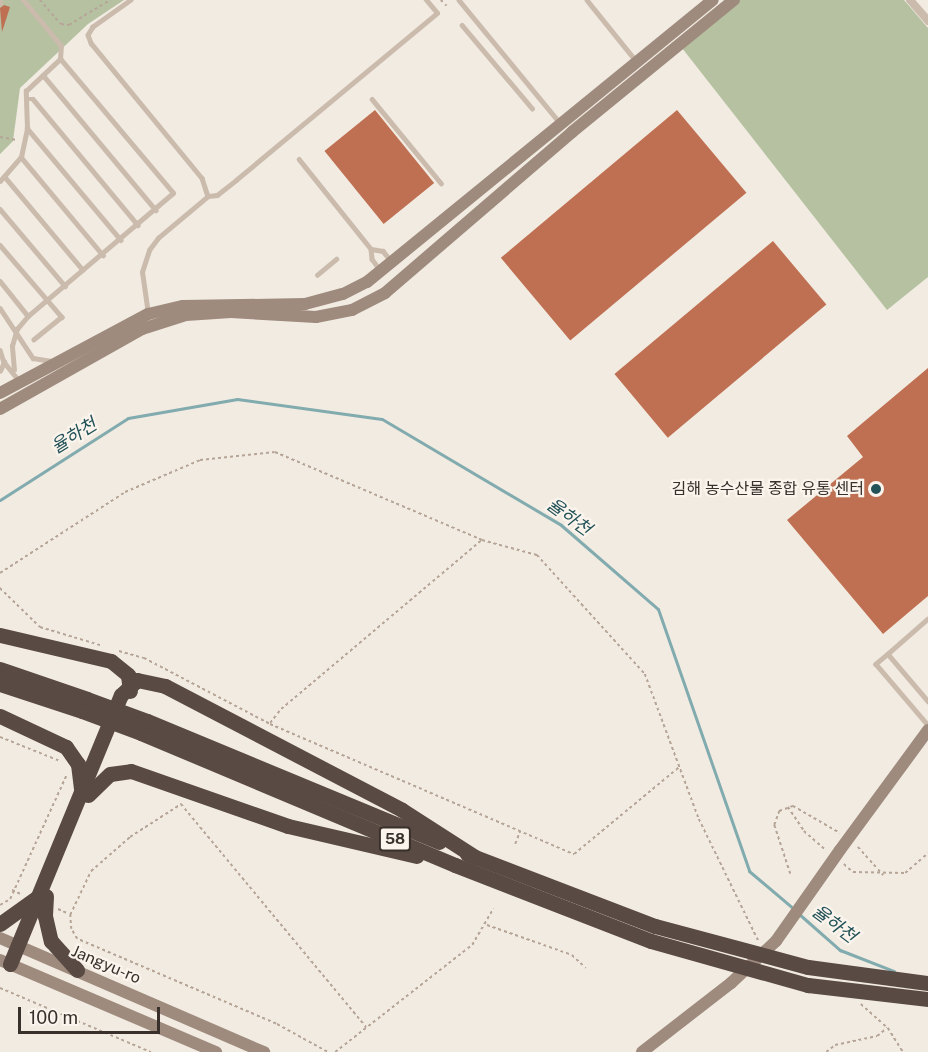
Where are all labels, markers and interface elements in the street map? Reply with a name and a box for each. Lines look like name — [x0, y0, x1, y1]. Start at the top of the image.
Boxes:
water label: 율하천 — [47, 414, 101, 458]
place label: 김해 농수산물 종합 유통 센터 — [672, 479, 864, 499]
marker: 김해 농수산물 종합 유통 센터 — [869, 482, 883, 496]
water label: 율하천 — [543, 494, 595, 540]
road number: 58 — [378, 827, 412, 851]
water label: 율하천 — [808, 900, 860, 948]
street label: Jangyu-ro — [69, 942, 143, 988]
scale bar — [21, 995, 164, 1033]
text: 100 m — [29, 1007, 78, 1028]

